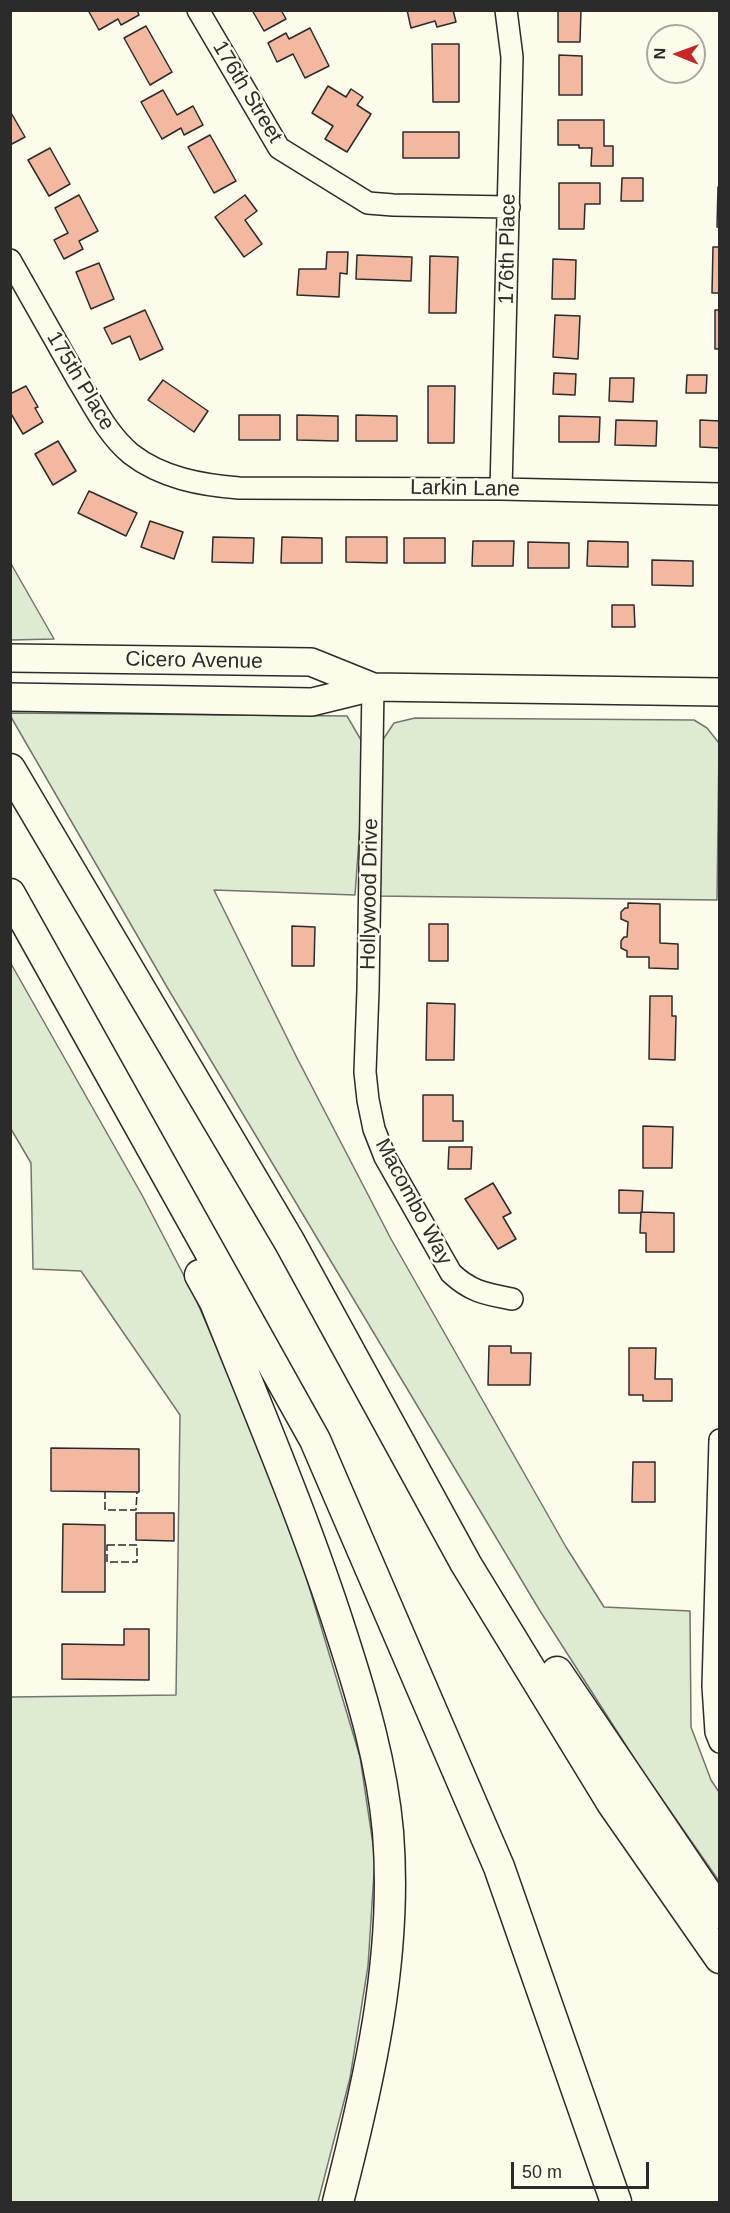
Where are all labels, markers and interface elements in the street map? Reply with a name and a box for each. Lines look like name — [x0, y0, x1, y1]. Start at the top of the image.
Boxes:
north arrow — [646, 24, 706, 84]
street label: 176th Street — [207, 36, 287, 148]
text: N — [651, 48, 668, 60]
street label: 176th Place — [494, 193, 522, 305]
street label: 175th Place — [41, 327, 119, 435]
street label: Larkin Lane — [410, 475, 520, 503]
street label: Cicero Avenue — [125, 647, 263, 675]
street label: Hollywood Drive — [356, 818, 384, 970]
street label: Macombo Way — [369, 1135, 457, 1269]
scale bar — [514, 2150, 652, 2188]
text: 50 m — [522, 2162, 562, 2182]

